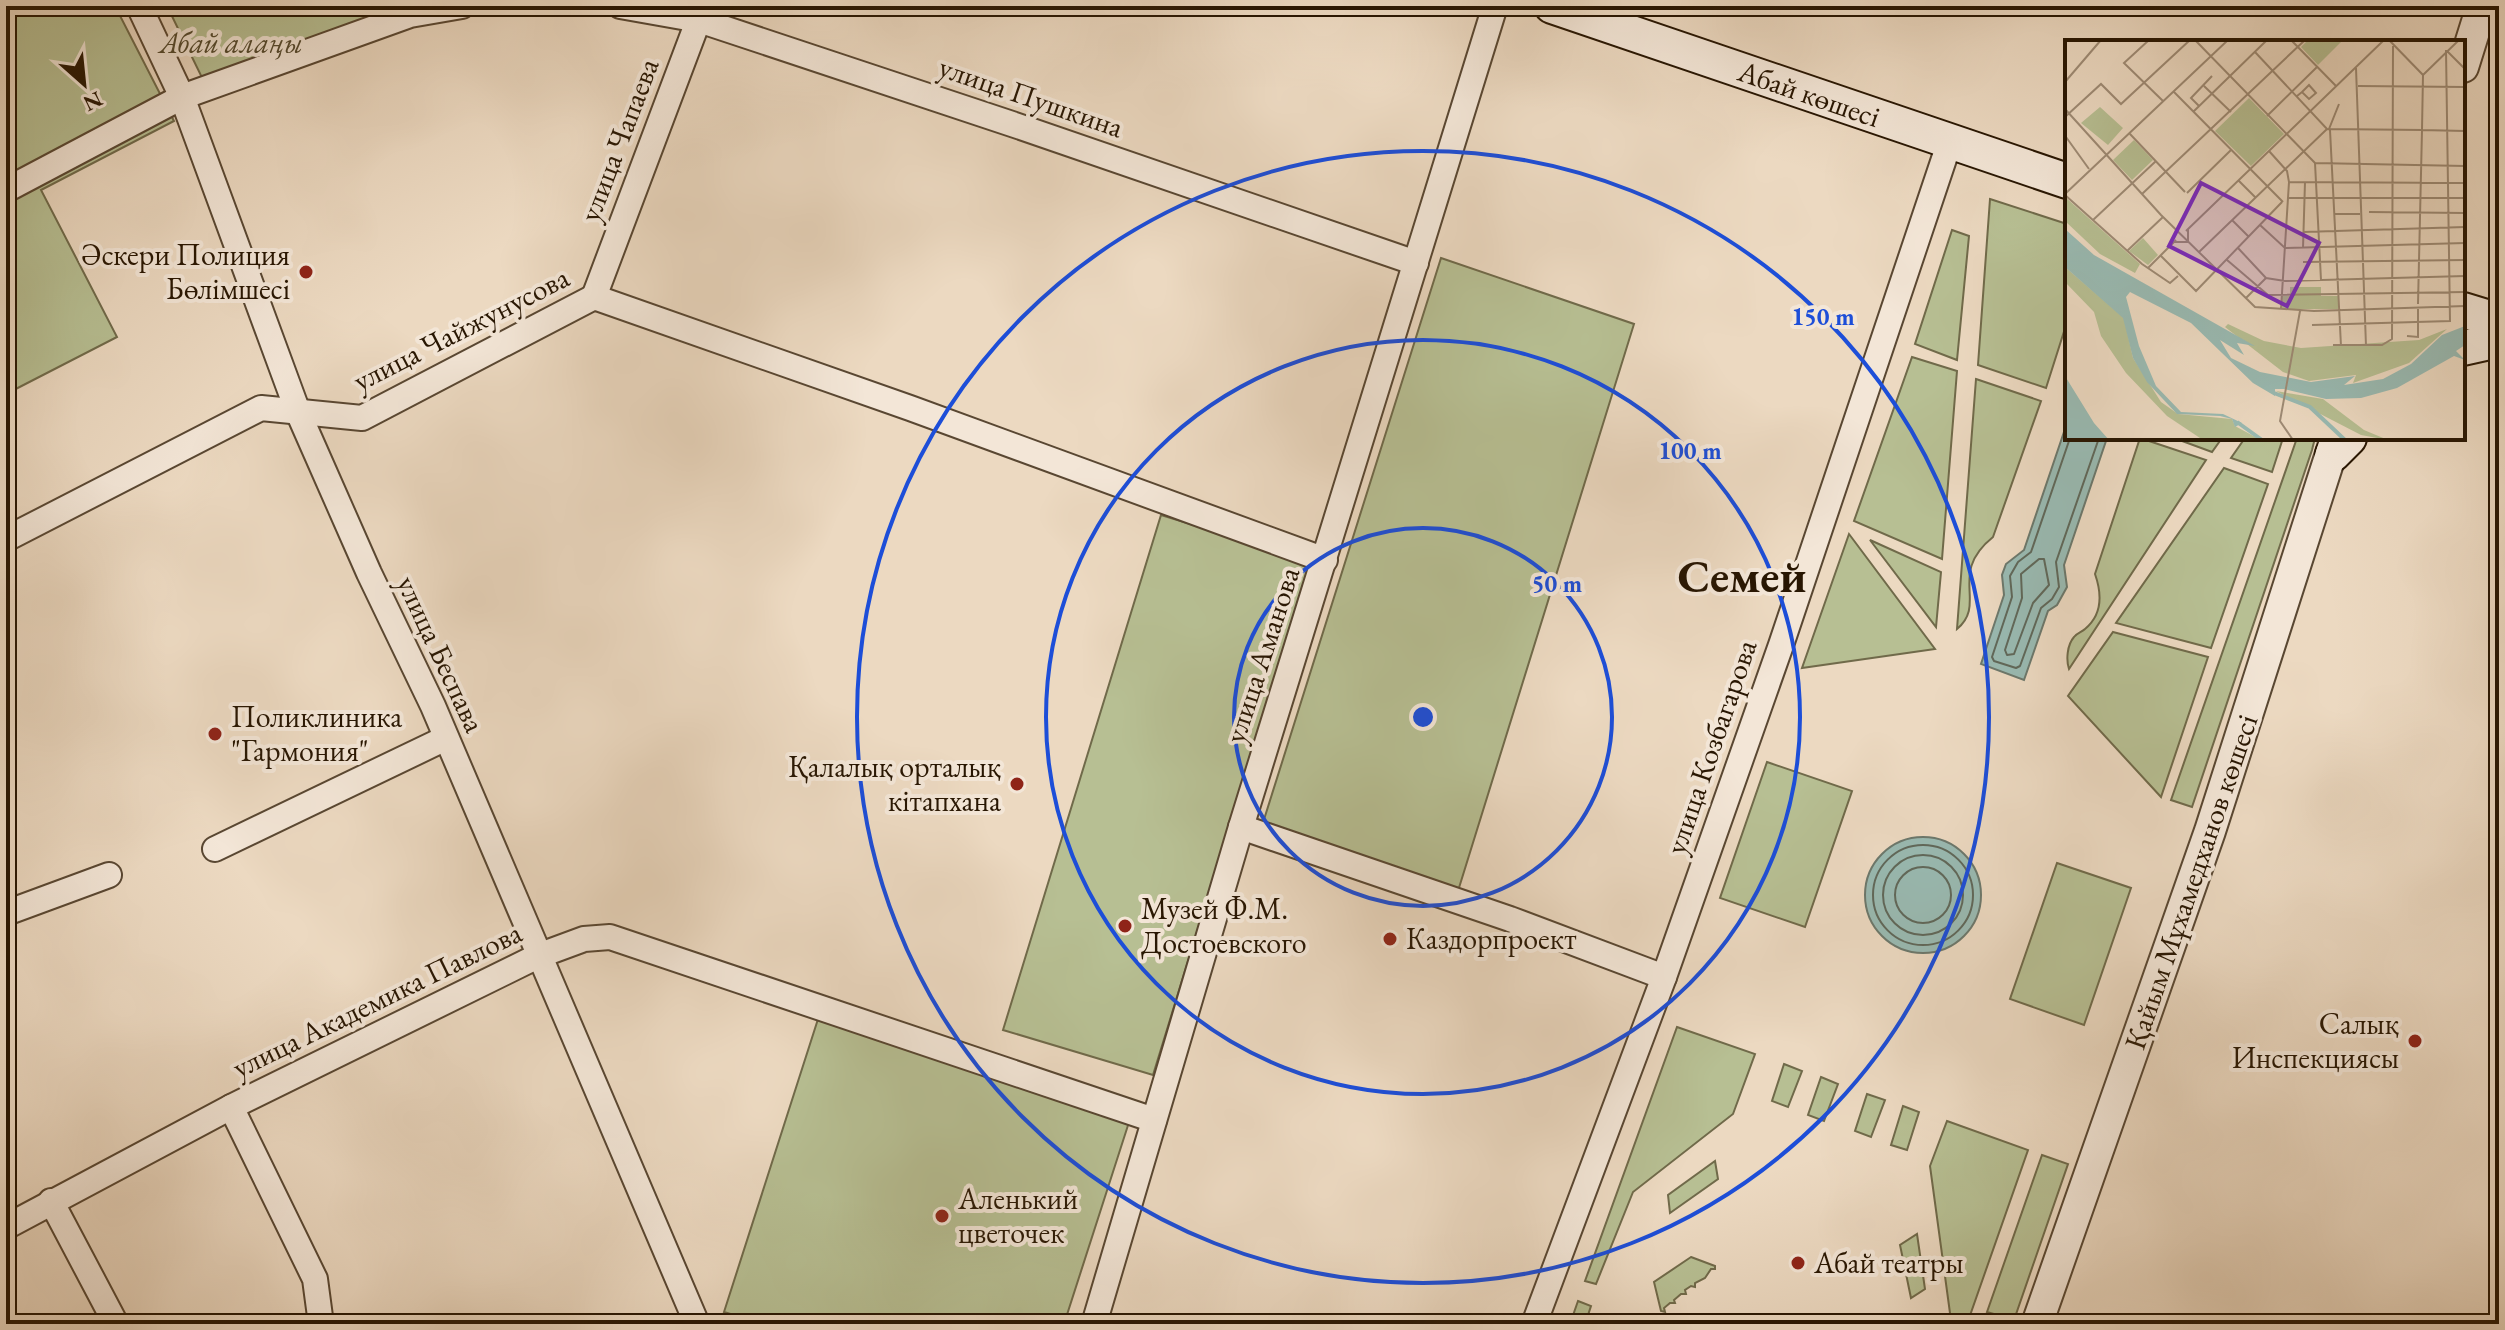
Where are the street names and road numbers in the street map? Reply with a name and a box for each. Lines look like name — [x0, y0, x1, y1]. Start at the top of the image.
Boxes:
street label: улица Пушкина — [934, 47, 1129, 146]
street label: Абай көшесі — [1732, 51, 1885, 136]
street label: улица Чапаева — [570, 53, 668, 227]
street label: улица Чайжунусова — [346, 257, 575, 400]
street label: улица Аманова — [1215, 562, 1308, 748]
street label: улица Беспава — [388, 569, 495, 738]
street label: улица Козбагарова — [1656, 634, 1766, 859]
street label: Қайым Мұхамедханов көшесі — [2115, 709, 2266, 1055]
street label: улица Академика Павлова — [226, 912, 528, 1087]

